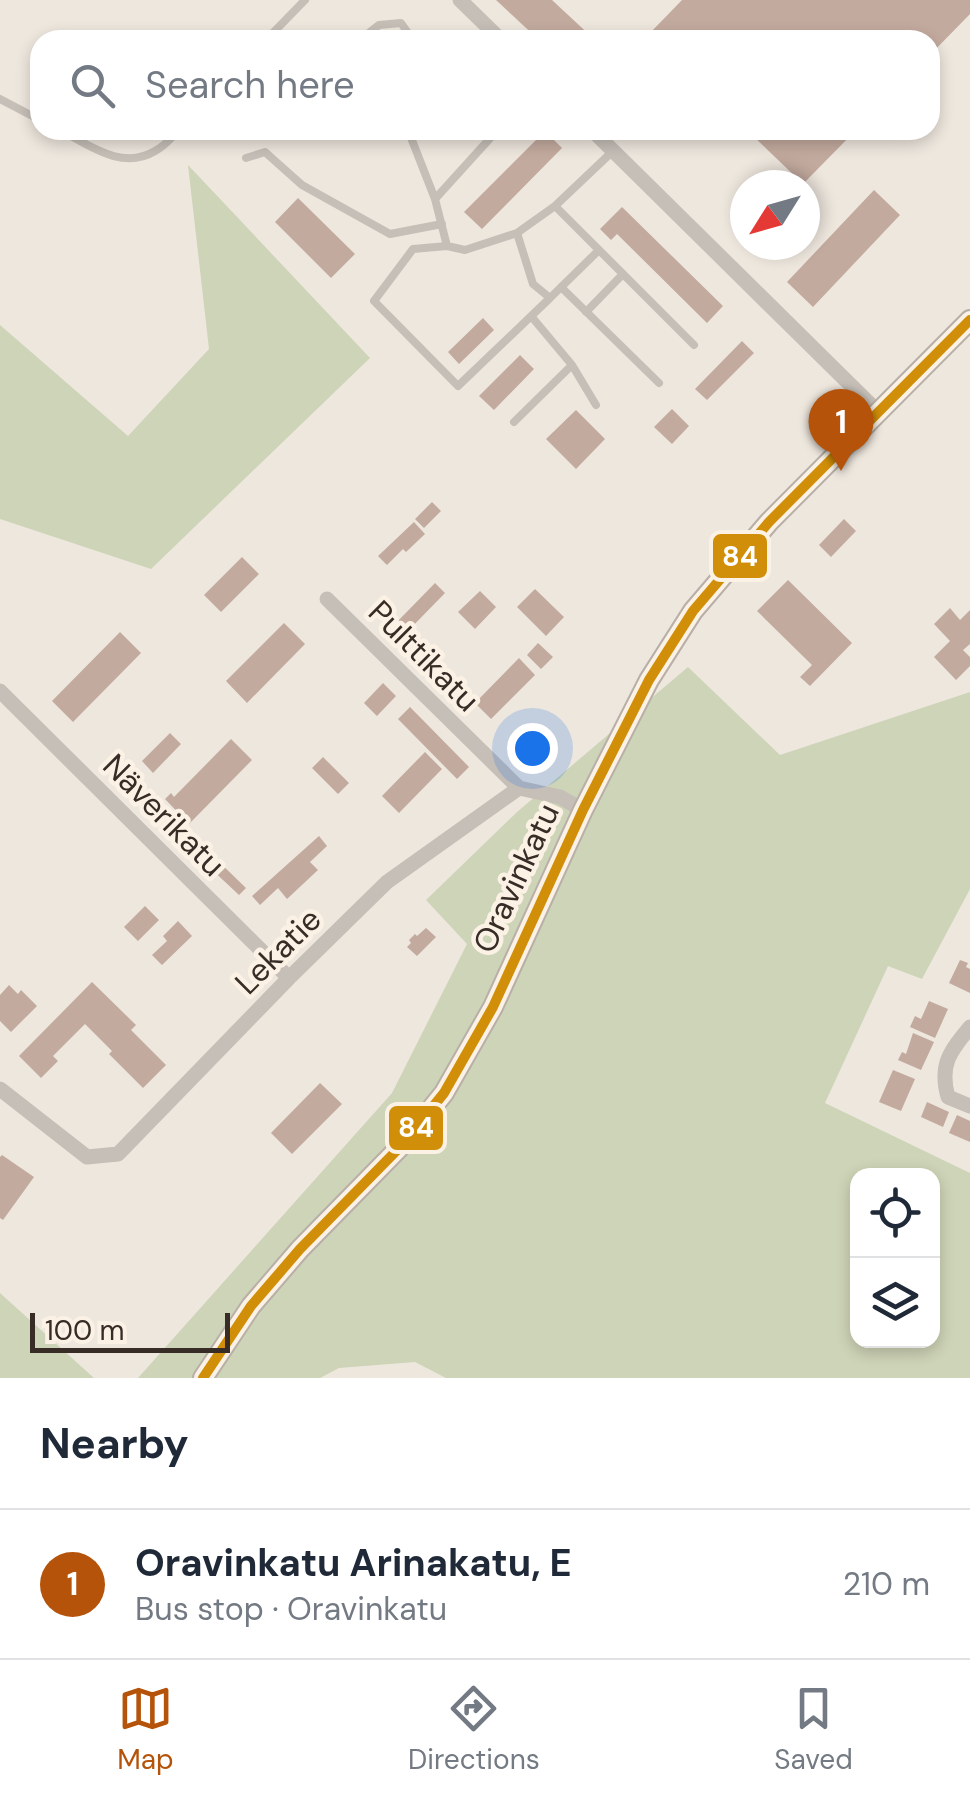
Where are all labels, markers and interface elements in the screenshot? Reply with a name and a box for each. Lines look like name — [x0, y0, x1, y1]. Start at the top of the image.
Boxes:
search box — [30, 30, 940, 140]
icon: search — [65, 58, 120, 113]
text: Search here — [145, 60, 355, 110]
north arrow — [730, 170, 820, 260]
pin: 1 — [808, 388, 874, 471]
line badge: 84 — [711, 532, 769, 580]
text: 84 — [722, 538, 758, 575]
street label: Pulttikatu — [359, 591, 489, 721]
your location — [507, 723, 558, 774]
street label: Näverikatu — [94, 745, 234, 885]
street label: Oravinkatu — [463, 797, 569, 959]
street label: Lekatie — [226, 899, 330, 1003]
line badge: 84 — [387, 1104, 445, 1152]
text: 84 — [398, 1109, 434, 1146]
map controls — [850, 1168, 940, 1348]
button: locate — [850, 1168, 940, 1258]
button: layers — [850, 1258, 940, 1348]
scale bar — [30, 1308, 230, 1352]
text: 100 m — [45, 1312, 124, 1349]
text: Nearby — [40, 1416, 189, 1471]
text: Oravinkatu Arinakatu, E — [135, 1538, 572, 1588]
text: 1 — [67, 1563, 78, 1605]
text: 210 m — [843, 1563, 930, 1605]
text: Bus stop · Oravinkatu — [135, 1588, 447, 1630]
tab: Map — [117, 1681, 174, 1778]
tab: Directions — [408, 1681, 540, 1778]
tab: Saved — [774, 1681, 853, 1778]

